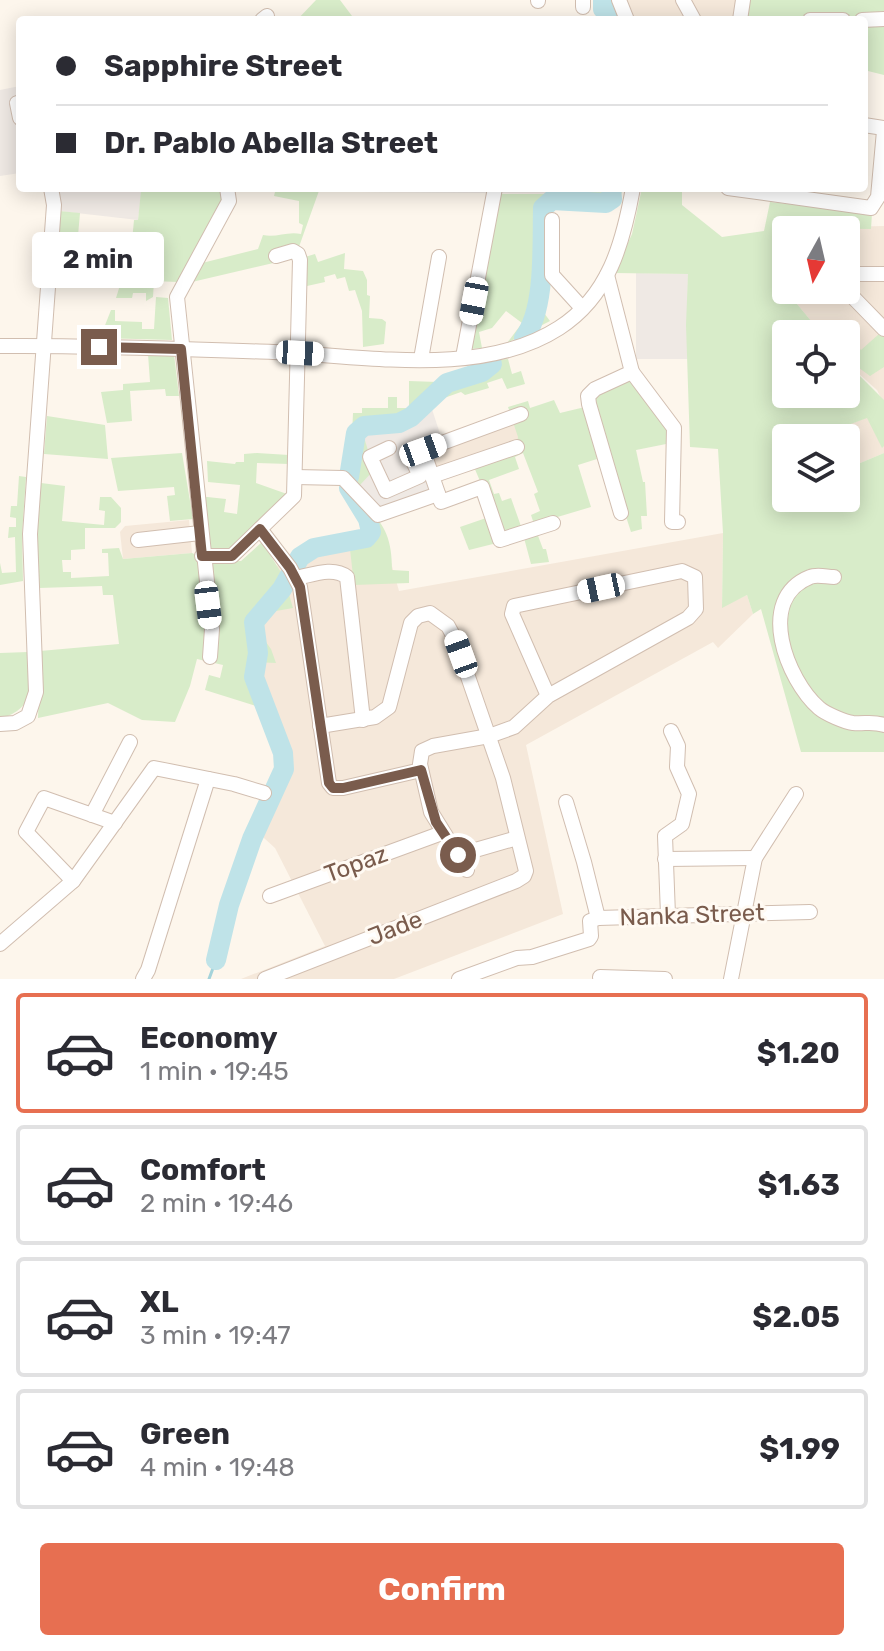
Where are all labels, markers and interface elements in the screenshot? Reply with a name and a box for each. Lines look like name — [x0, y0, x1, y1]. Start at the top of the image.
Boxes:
text: Sapphire Street — [104, 48, 342, 84]
text: Dr. Pablo Abella Street — [104, 125, 438, 161]
north arrow — [772, 216, 860, 304]
map controls — [772, 216, 860, 512]
callout: 2 min — [33, 231, 165, 287]
text: 2 min — [63, 244, 133, 275]
car — [458, 275, 490, 327]
button: locate — [772, 320, 860, 408]
route end — [81, 329, 117, 365]
car — [275, 340, 325, 366]
button: layers — [772, 424, 860, 512]
car — [396, 431, 450, 469]
car — [575, 571, 627, 605]
car — [193, 580, 223, 630]
car — [442, 627, 480, 681]
route start — [440, 837, 476, 873]
street label: Topaz — [321, 840, 391, 888]
street label: Nanka Street — [619, 898, 765, 932]
street label: Jade — [364, 905, 426, 951]
icon: car — [44, 1017, 116, 1089]
text: Economy — [140, 1020, 278, 1056]
text: $1.20 — [757, 1035, 840, 1071]
text: 1 min · 19:45 — [140, 1056, 289, 1087]
icon: car — [44, 1149, 116, 1221]
text: Comfort — [140, 1152, 266, 1188]
text: $1.63 — [757, 1167, 840, 1203]
text: 2 min · 19:46 — [140, 1188, 293, 1219]
icon: car — [44, 1281, 116, 1353]
text: XL — [140, 1284, 179, 1320]
text: $2.05 — [752, 1299, 840, 1335]
text: 3 min · 19:47 — [140, 1320, 291, 1351]
icon: car — [44, 1413, 116, 1485]
text: Green — [140, 1416, 230, 1452]
text: $1.99 — [759, 1431, 840, 1467]
text: 4 min · 19:48 — [140, 1452, 295, 1483]
button: Confirm — [40, 1543, 844, 1635]

